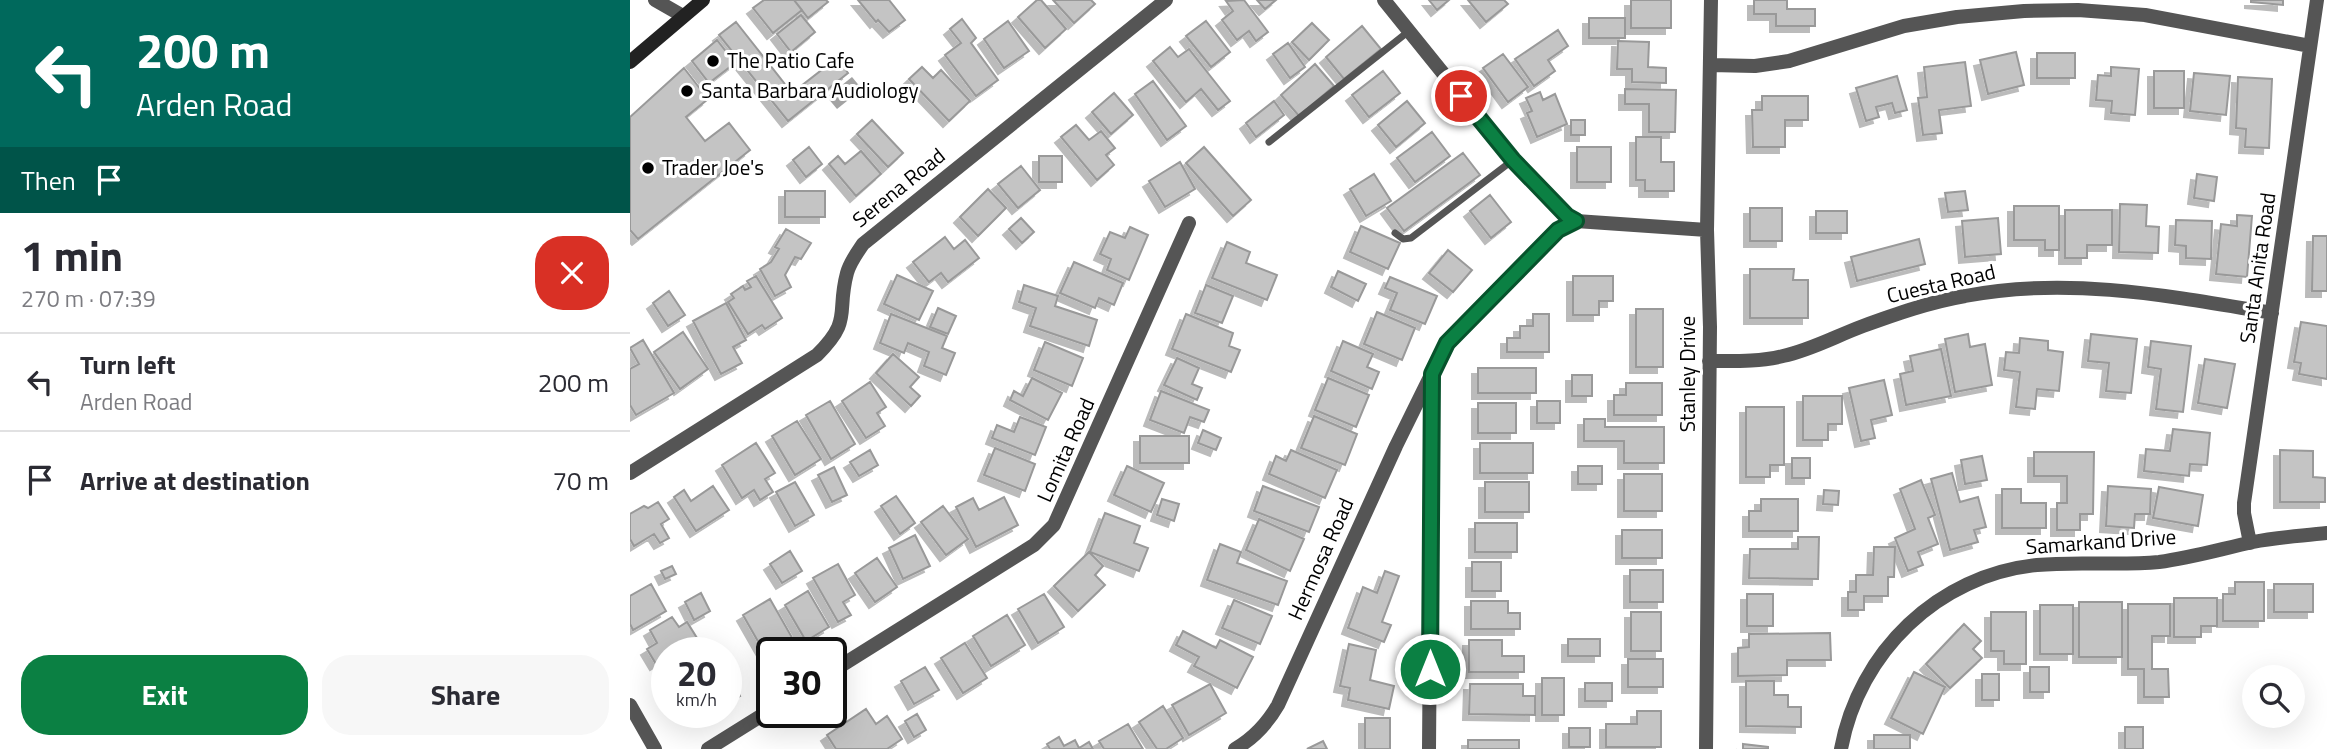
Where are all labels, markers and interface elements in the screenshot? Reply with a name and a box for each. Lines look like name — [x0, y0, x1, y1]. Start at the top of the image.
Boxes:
text: 200 m — [136, 12, 270, 87]
icon: left — [21, 28, 112, 119]
place label: The Patio Cafe — [727, 44, 854, 76]
marker: The Patio Cafe — [705, 53, 721, 69]
pin — [1431, 66, 1491, 126]
place label: Santa Barbara Audiology — [701, 74, 919, 106]
icon: arrive — [1442, 77, 1480, 115]
text: Arden Road — [136, 80, 292, 128]
marker: Santa Barbara Audiology — [679, 83, 695, 99]
street label: Serena Road — [845, 140, 952, 235]
place label: Trader Joe's — [662, 151, 764, 183]
marker: Trader Joe's — [640, 160, 656, 176]
text: Then — [21, 161, 76, 200]
icon: arrive — [90, 161, 128, 199]
street label: Santa Anita Road — [2231, 190, 2283, 345]
text: 1 min — [21, 223, 123, 287]
button: close — [535, 236, 609, 310]
street label: Cuesta Road — [1883, 255, 1998, 311]
text: 270 m · 07:39 — [21, 281, 156, 316]
street label: Stanley Drive — [1671, 316, 1703, 432]
text: Turn left — [80, 345, 175, 384]
icon: left — [21, 363, 59, 401]
text: 200 m — [538, 363, 609, 402]
text: Arden Road — [80, 384, 192, 419]
street label: Lomita Road — [1028, 392, 1102, 507]
icon: arrive — [21, 461, 59, 499]
text: Arrive at destination — [80, 461, 310, 500]
text: 70 m — [552, 461, 609, 500]
street label: Hermosa Road — [1279, 492, 1361, 625]
street label: Samarkand Drive — [2025, 520, 2177, 562]
position arrow — [1393, 632, 1467, 706]
speed limit sign: 30 — [756, 637, 847, 728]
text: 20 — [677, 646, 716, 700]
button: Exit — [21, 655, 308, 735]
button: Share — [322, 655, 609, 735]
map controls — [2242, 665, 2305, 728]
button: search — [2242, 665, 2305, 728]
text: km/h — [676, 686, 717, 713]

